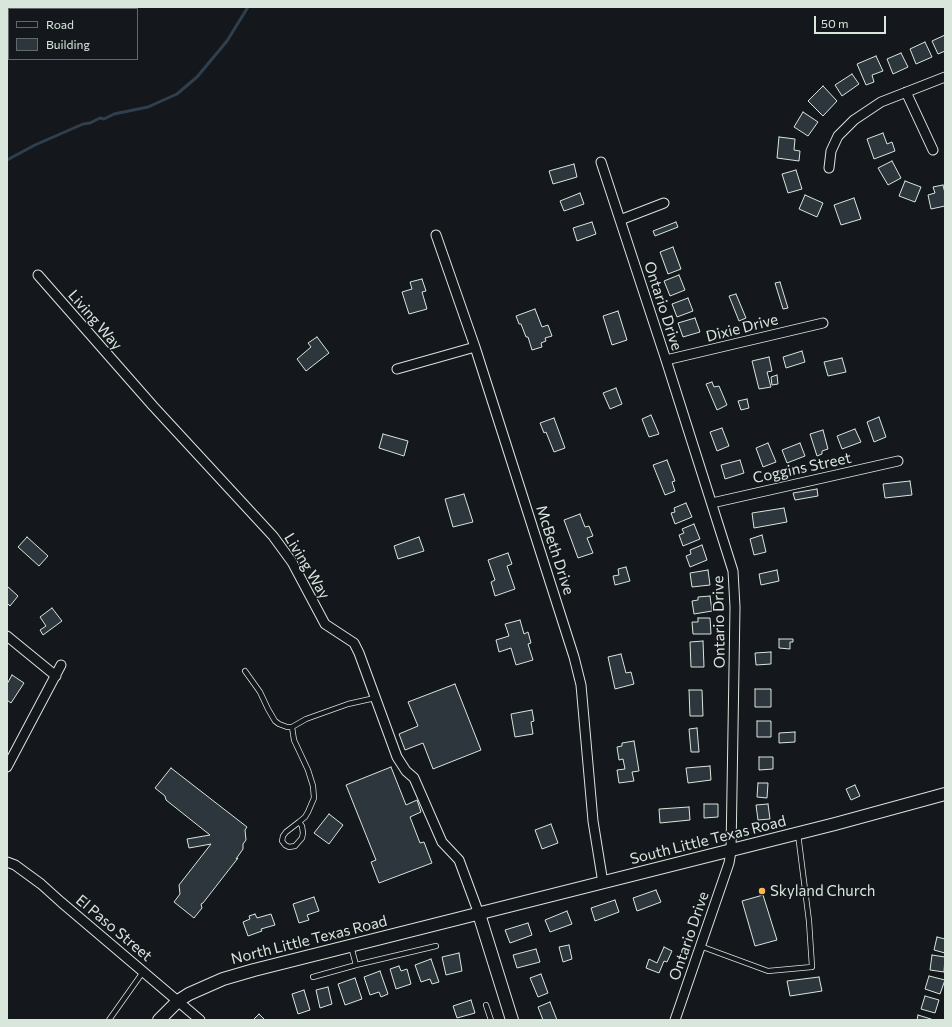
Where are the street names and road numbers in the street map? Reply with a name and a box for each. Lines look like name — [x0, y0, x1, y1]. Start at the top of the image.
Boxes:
street label: Ontario Drive — [640, 259, 686, 353]
street label: Living Way — [64, 286, 126, 354]
street label: Dixie Drive — [704, 310, 780, 346]
street label: Coggins Street — [751, 449, 853, 487]
street label: McBeth Drive — [532, 503, 578, 597]
street label: Living Way — [280, 530, 334, 602]
street label: Ontario Drive — [709, 575, 729, 669]
street label: South Little Texas Road — [628, 812, 788, 868]
street label: Ontario Drive — [665, 889, 713, 983]
street label: El Paso Street — [72, 891, 156, 965]
street label: North Little Texas Road — [229, 912, 389, 968]

